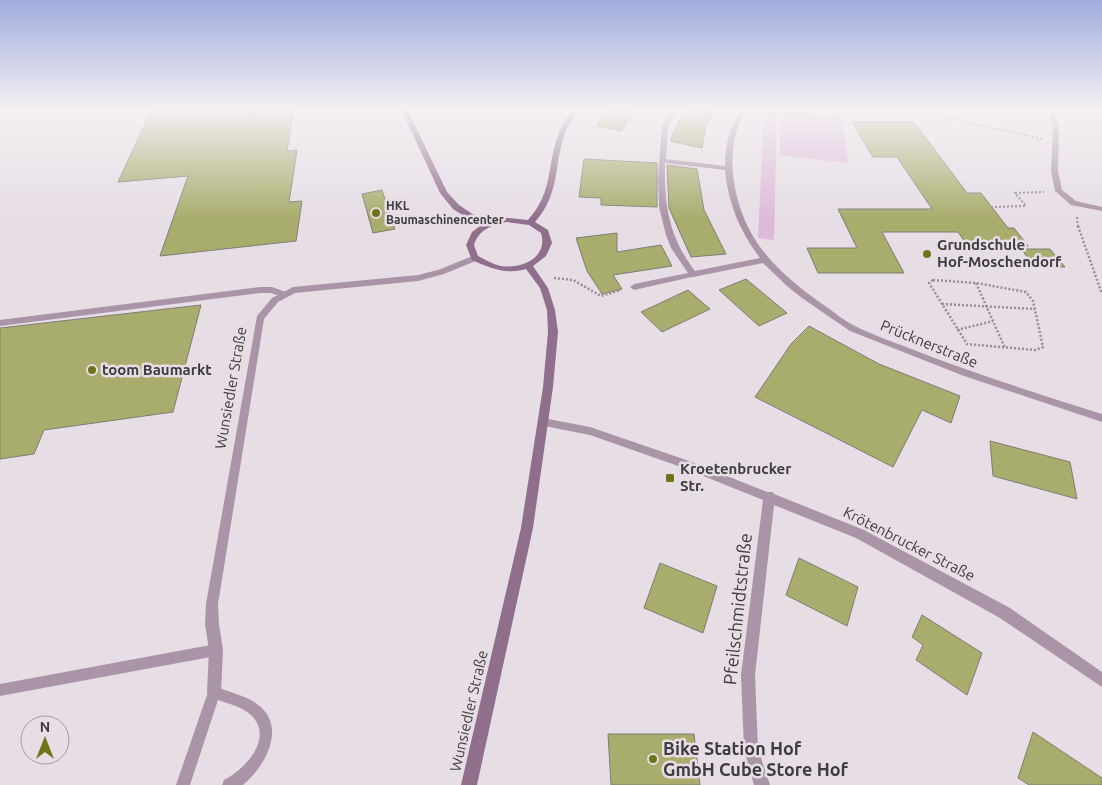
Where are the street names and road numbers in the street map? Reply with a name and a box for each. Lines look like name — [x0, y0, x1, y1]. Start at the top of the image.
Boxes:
street label: Prücknerstraße — [878, 316, 980, 371]
street label: Wunsiedler Straße — [211, 325, 250, 450]
street label: Krötenbrucker Straße — [841, 503, 978, 584]
street label: Pfeilschmidtstraße — [719, 532, 755, 686]
street label: Wunsiedler Straße — [446, 649, 491, 773]

